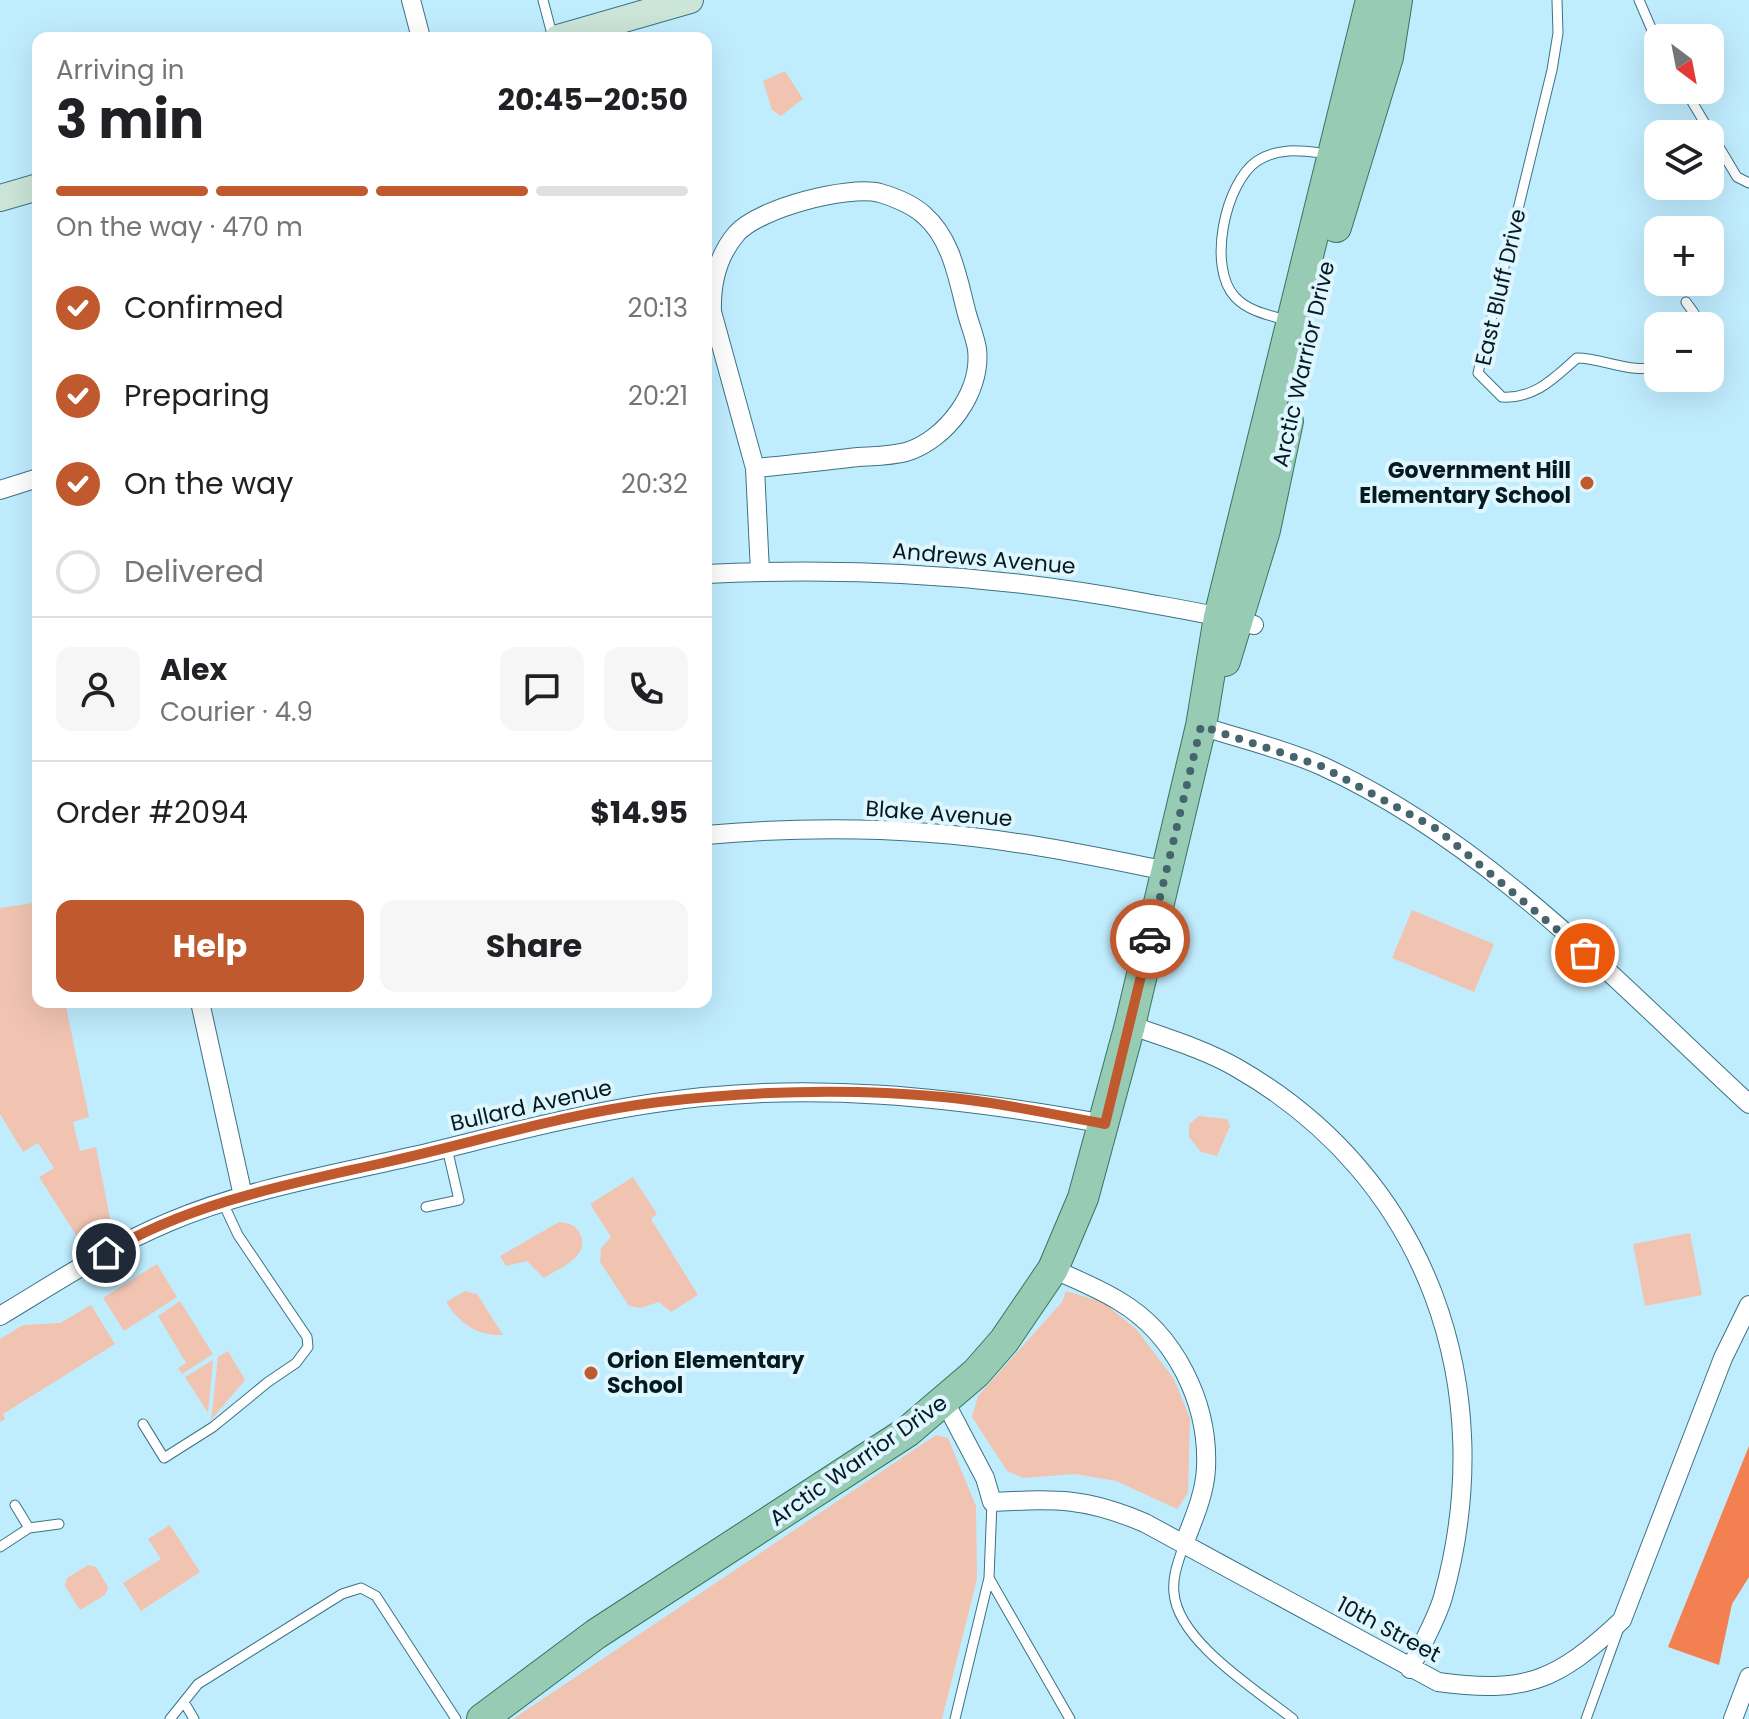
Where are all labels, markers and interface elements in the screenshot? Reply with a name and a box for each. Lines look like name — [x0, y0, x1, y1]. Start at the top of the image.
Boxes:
north arrow — [1644, 24, 1724, 104]
map controls — [1644, 24, 1724, 392]
text: Arriving in — [56, 52, 185, 88]
text: 20:45–20:50 — [498, 78, 688, 121]
text: 3 min — [56, 83, 204, 156]
button: layers — [1644, 120, 1724, 200]
street label: East Bluff Drive — [1467, 206, 1534, 369]
text: On the way · 470 m — [56, 209, 303, 245]
button: + — [1644, 216, 1724, 296]
street label: Arctic Warrior Drive — [1265, 258, 1342, 470]
icon: check — [56, 286, 100, 330]
text: Confirmed — [124, 286, 284, 329]
text: 20:13 — [628, 290, 688, 326]
button: − — [1644, 312, 1724, 392]
icon: check — [56, 374, 100, 418]
text: Preparing — [124, 374, 270, 417]
text: 20:21 — [628, 378, 688, 414]
place label: Government Hill Elementary School — [1359, 455, 1571, 511]
icon: check — [56, 462, 100, 506]
text: On the way — [124, 462, 293, 505]
text: 20:32 — [621, 466, 688, 502]
marker: Government Hill Elementary School — [1578, 474, 1596, 492]
street label: Andrews Avenue — [891, 535, 1077, 582]
text: Delivered — [124, 550, 264, 593]
button: person — [56, 647, 140, 731]
button: chat — [500, 647, 584, 731]
button: phone — [604, 647, 688, 731]
text: Alex — [160, 648, 227, 691]
text: Courier · 4.9 — [160, 694, 313, 730]
text: Order #2094 — [56, 791, 248, 834]
text: $14.95 — [590, 791, 688, 834]
street label: Blake Avenue — [864, 793, 1013, 834]
courier — [1110, 899, 1190, 979]
button: Help — [56, 900, 364, 992]
button: Share — [380, 900, 688, 992]
icon: car — [1128, 917, 1172, 961]
pin — [1551, 919, 1619, 987]
icon: bag — [1563, 931, 1607, 975]
street label: Bullard Avenue — [447, 1072, 615, 1139]
pin — [72, 1219, 140, 1287]
icon: home — [84, 1231, 128, 1275]
place label: Orion Elementary School — [607, 1345, 805, 1401]
marker: Orion Elementary School — [582, 1364, 600, 1382]
street label: Arctic Warrior Drive — [763, 1387, 953, 1533]
street label: 10th Street — [1331, 1589, 1446, 1670]

